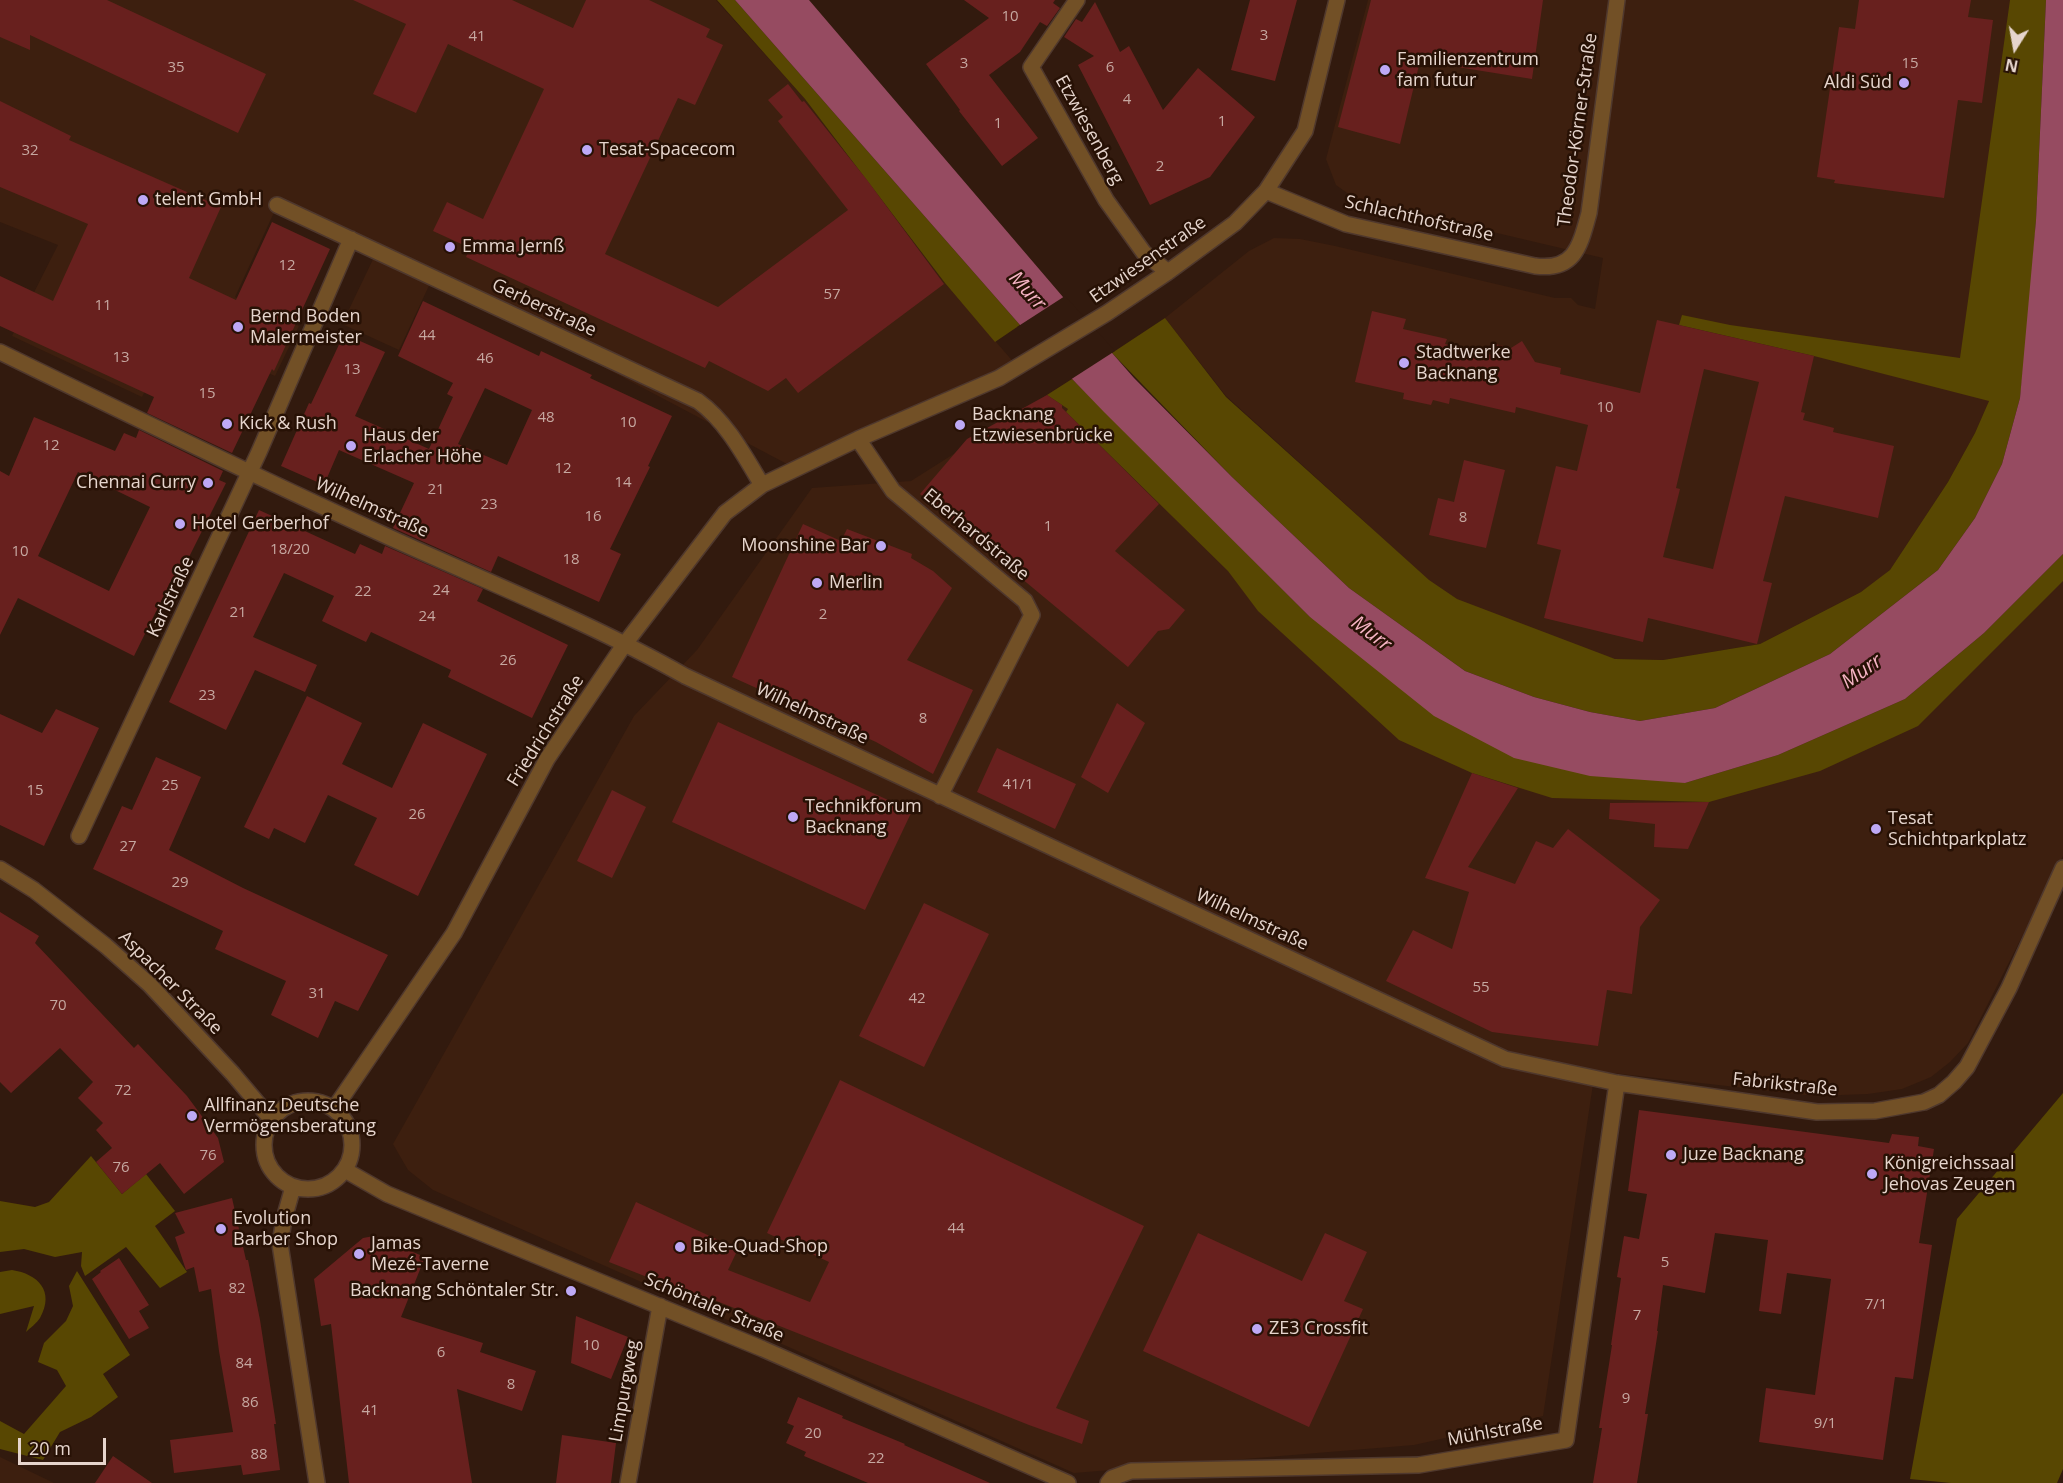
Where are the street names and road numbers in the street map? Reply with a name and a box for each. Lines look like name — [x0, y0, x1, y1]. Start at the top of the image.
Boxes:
street label: Theodor-Körner-Straße — [1554, 32, 1602, 228]
street label: Etzwiesenberg — [1050, 72, 1128, 188]
street label: Schlachthofstraße — [1343, 191, 1495, 247]
street label: Etzwiesenstraße — [1086, 212, 1210, 308]
street label: Gerberstraße — [488, 274, 600, 342]
street label: Wilhelmstraße — [312, 473, 432, 543]
street label: Eberhardstraße — [919, 484, 1033, 586]
street label: Karlstraße — [143, 553, 199, 641]
street label: Friedrichstraße — [503, 671, 589, 791]
street label: Wilhelmstraße — [752, 678, 872, 750]
street label: Wilhelmstraße — [1192, 884, 1312, 956]
street label: Aspacher Straße — [114, 927, 226, 1039]
street label: Fabrikstraße — [1731, 1069, 1839, 1101]
street label: Schöntaler Straße — [641, 1269, 787, 1347]
street label: Limpurgweg — [605, 1338, 645, 1444]
street label: Mühlstraße — [1446, 1413, 1544, 1451]

